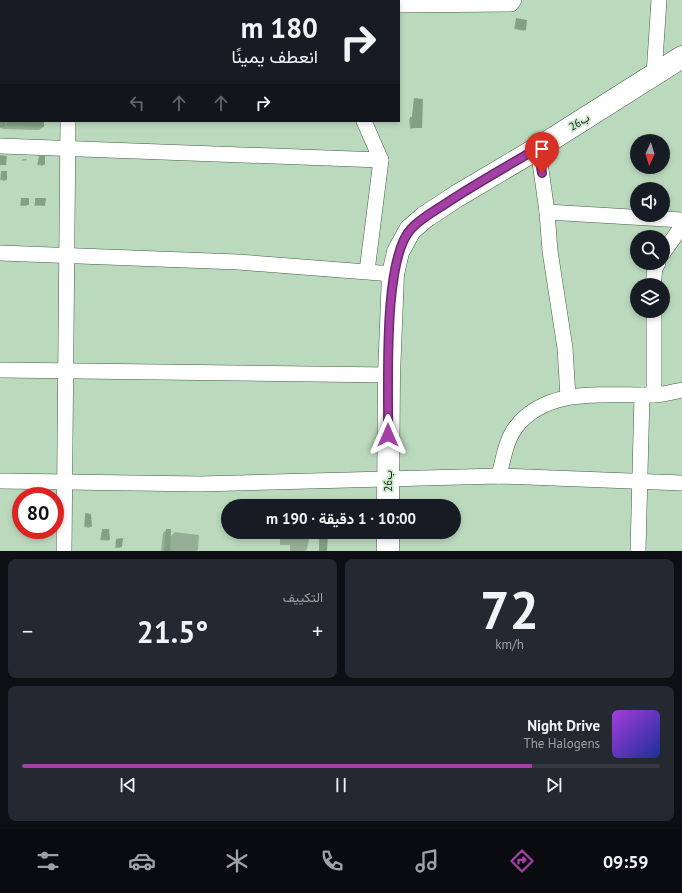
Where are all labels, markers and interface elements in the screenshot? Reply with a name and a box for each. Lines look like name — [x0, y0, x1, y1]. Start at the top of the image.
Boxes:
text: 180 m — [241, 9, 318, 46]
icon: right — [332, 16, 384, 68]
text: انعطف يمينًا — [231, 45, 318, 68]
icon: left — [126, 92, 148, 114]
icon: ahead — [168, 92, 190, 114]
icon: ahead — [210, 92, 232, 114]
icon: right — [252, 92, 274, 114]
street label: 26ب — [566, 110, 592, 134]
pin — [525, 132, 559, 173]
north arrow — [630, 134, 670, 174]
map controls — [630, 134, 670, 318]
icon: arrive — [531, 138, 553, 160]
button: sound — [630, 182, 670, 222]
button: search — [630, 230, 670, 270]
button: layers — [630, 278, 670, 318]
position arrow — [367, 414, 409, 456]
street label: 26ب — [381, 470, 395, 492]
speed limit sign: 80 — [12, 487, 64, 539]
text: 10:00 · 1 دقيقة · 190 m — [266, 509, 416, 528]
text: 72 — [480, 576, 539, 643]
text: التكييف — [283, 589, 323, 606]
text: 21.5° — [137, 612, 208, 651]
text: − — [22, 617, 33, 645]
text: + — [312, 617, 323, 645]
text: km/h — [495, 636, 524, 653]
text: Night Drive — [527, 716, 600, 735]
text: The Halogens — [523, 735, 600, 752]
icon: previous — [117, 774, 139, 796]
icon: pause — [330, 774, 352, 796]
icon: next — [543, 774, 565, 796]
icon: filters — [34, 847, 62, 875]
icon: car — [128, 847, 156, 875]
icon: climate — [223, 847, 251, 875]
icon: phone — [318, 847, 346, 875]
icon: music — [413, 847, 441, 875]
icon: directions — [508, 847, 536, 875]
text: 09:59 — [603, 850, 649, 873]

